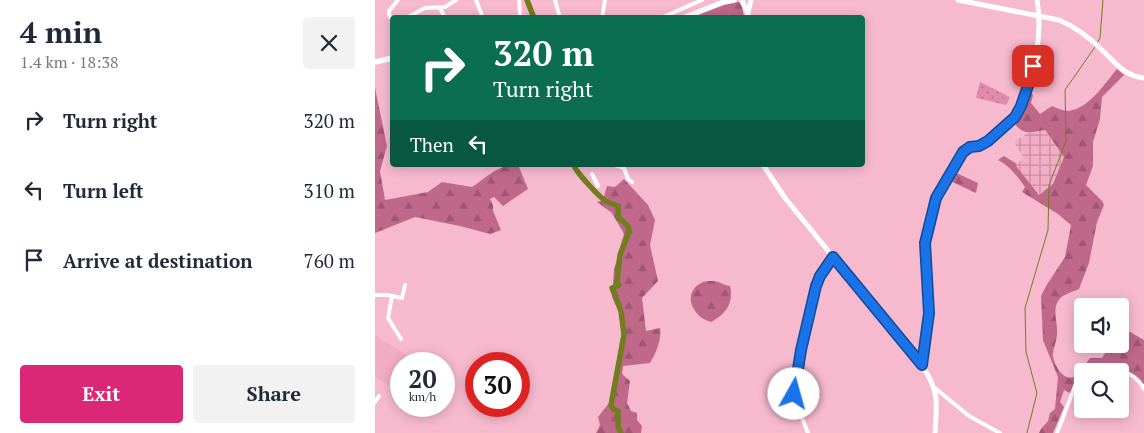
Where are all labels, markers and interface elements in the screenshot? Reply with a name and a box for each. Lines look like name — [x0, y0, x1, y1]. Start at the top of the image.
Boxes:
text: 4 min — [20, 12, 102, 52]
button: close — [303, 17, 355, 69]
text: 320 m — [493, 30, 594, 76]
icon: right — [410, 35, 475, 100]
pin — [1012, 45, 1054, 87]
text: 1.4 km · 18:38 — [20, 51, 118, 73]
icon: arrive — [1019, 52, 1047, 80]
text: Turn right — [493, 74, 593, 103]
icon: right — [20, 106, 48, 134]
text: Turn right — [63, 108, 157, 133]
text: 320 m — [304, 108, 355, 133]
icon: left — [464, 130, 492, 158]
text: Then — [410, 132, 454, 157]
icon: left — [20, 176, 48, 204]
text: Turn left — [63, 178, 144, 203]
text: 310 m — [304, 178, 355, 203]
icon: arrive — [20, 246, 48, 274]
text: Arrive at destination — [63, 248, 252, 273]
text: 760 m — [304, 248, 355, 273]
map controls — [1074, 298, 1129, 418]
button: sound — [1074, 298, 1129, 353]
speed limit sign: 30 — [465, 352, 530, 417]
text: 20 — [408, 362, 437, 395]
button: search — [1074, 363, 1129, 418]
button: Exit — [20, 365, 183, 423]
button: Share — [193, 365, 355, 423]
position arrow — [767, 367, 819, 419]
text: km/h — [409, 389, 436, 404]

